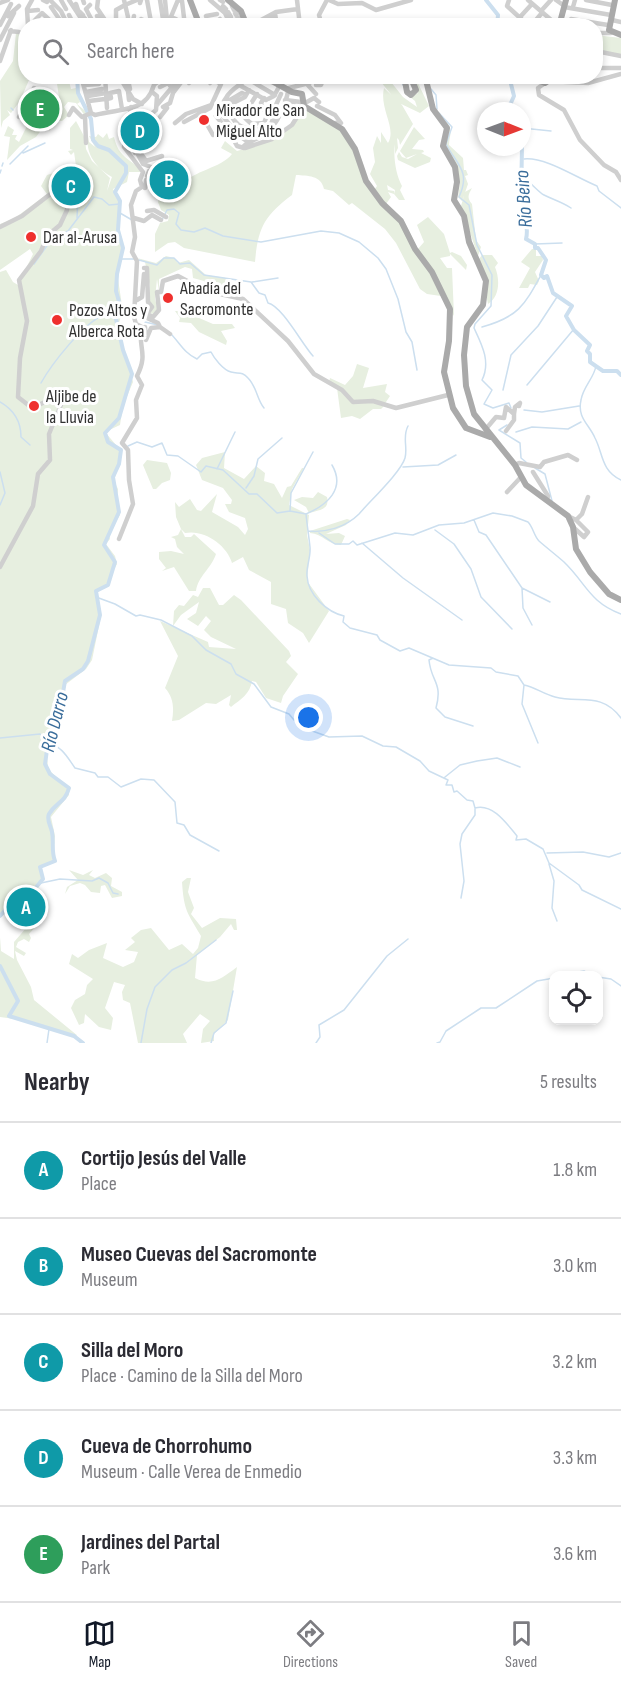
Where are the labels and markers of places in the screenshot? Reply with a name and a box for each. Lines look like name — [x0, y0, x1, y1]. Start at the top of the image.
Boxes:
pin: E — [20, 86, 60, 132]
place label: Mirador de San Miguel Alto — [216, 100, 305, 142]
pin: D — [120, 108, 160, 154]
marker: Mirador de San Miguel Alto — [197, 113, 211, 127]
pin: B — [150, 158, 188, 202]
pin: C — [52, 164, 90, 208]
place label: Dar al-Arusa — [43, 227, 117, 248]
marker: Dar al-Arusa — [24, 230, 38, 244]
place label: Abadía del Sacromonte — [179, 278, 254, 320]
marker: Abadía del Sacromonte — [161, 291, 175, 305]
place label: Pozos Altos y Alberca Rota — [68, 300, 147, 342]
marker: Pozos Altos y Alberca Rota — [50, 313, 64, 327]
place label: Aljibe de la Lluvia — [45, 386, 97, 428]
marker: Aljibe de la Lluvia — [27, 399, 41, 413]
pin: A — [6, 884, 46, 930]

